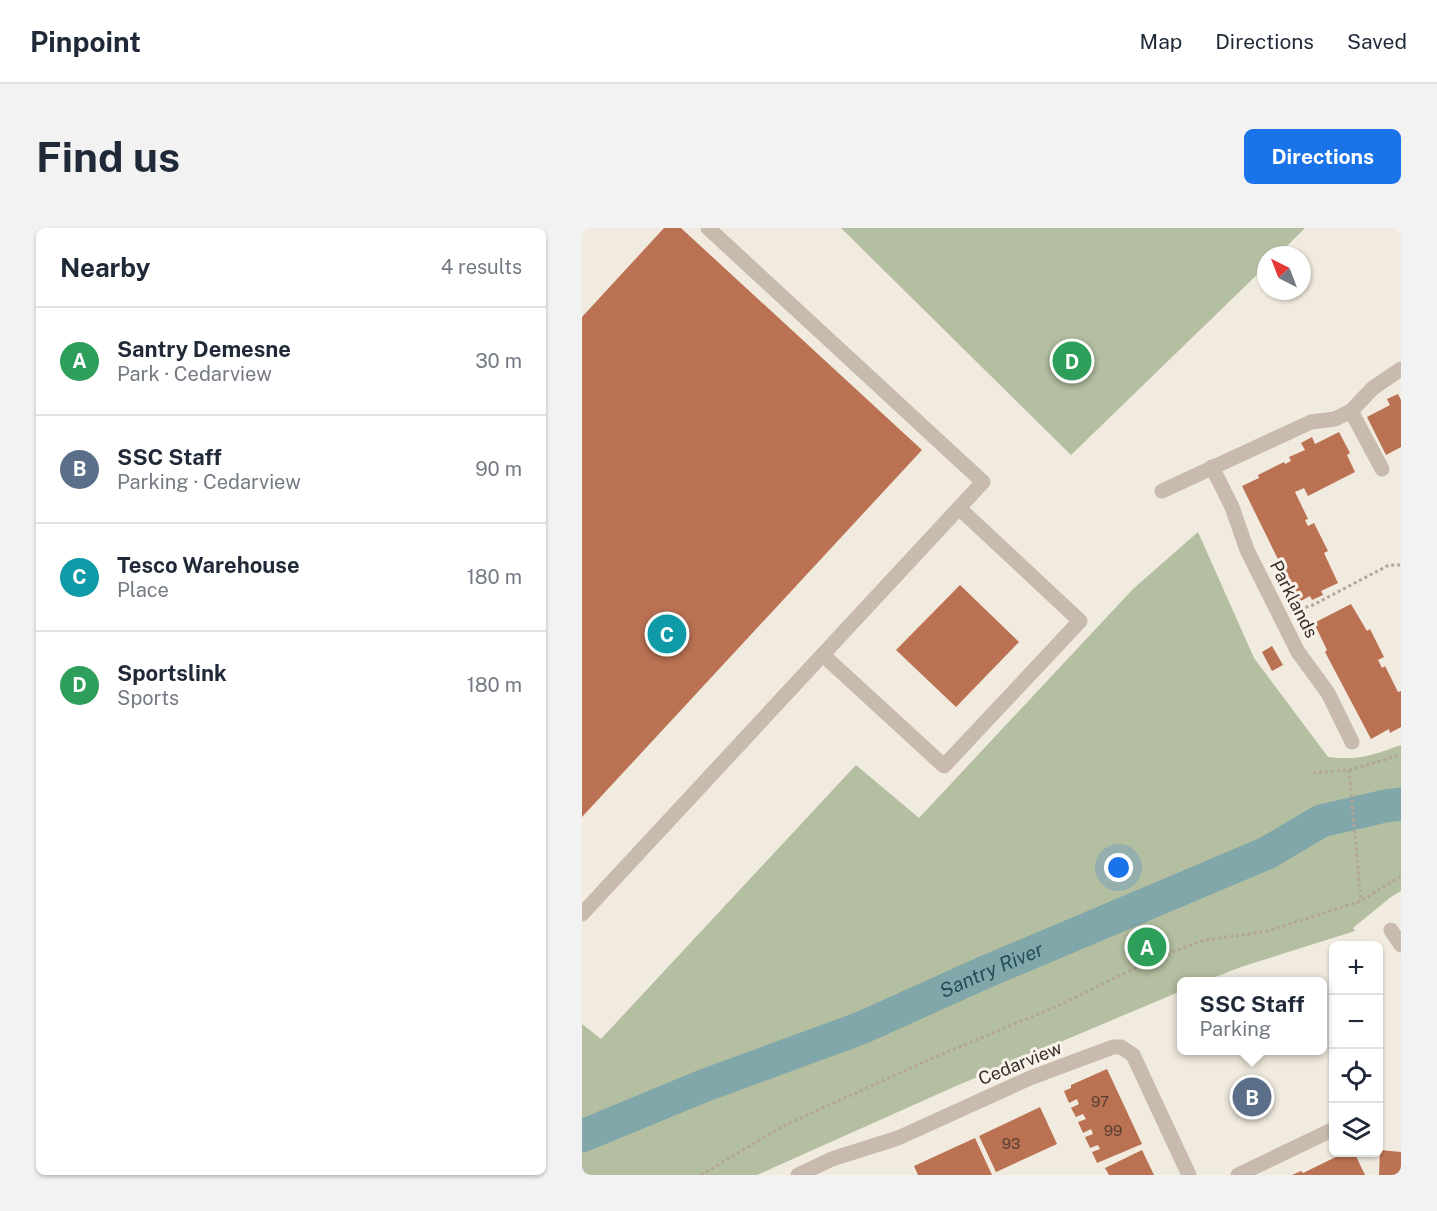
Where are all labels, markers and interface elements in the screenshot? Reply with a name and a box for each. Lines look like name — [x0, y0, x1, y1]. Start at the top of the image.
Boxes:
text: Pinpoint — [30, 25, 141, 58]
text: Map — [1140, 29, 1182, 54]
text: Directions — [1215, 29, 1314, 54]
text: Saved — [1347, 29, 1407, 54]
button: Directions — [1244, 129, 1401, 184]
text: Find us — [36, 132, 180, 181]
north arrow — [1257, 246, 1311, 300]
text: Nearby — [60, 252, 150, 283]
text: 4 results — [441, 255, 522, 279]
text: Santry Demesne — [117, 336, 291, 362]
pin: D — [1052, 338, 1092, 384]
text: A — [72, 349, 87, 373]
text: 30 m — [475, 349, 522, 373]
text: Park · Cedarview — [117, 362, 272, 386]
text: SSC Staff — [117, 444, 222, 470]
text: B — [73, 457, 86, 481]
text: 90 m — [475, 457, 522, 481]
text: Parking · Cedarview — [117, 470, 301, 494]
text: Tesco Warehouse — [117, 552, 300, 578]
street label: Parklands — [1266, 557, 1322, 641]
text: C — [72, 565, 87, 589]
text: 180 m — [467, 565, 522, 589]
text: Place — [117, 578, 169, 602]
pin: C — [648, 612, 686, 656]
text: Sportslink — [117, 660, 227, 686]
text: D — [72, 673, 87, 697]
text: 180 m — [467, 673, 522, 697]
text: Sports — [117, 686, 179, 710]
your location — [1104, 853, 1133, 882]
pin: A — [1128, 924, 1166, 970]
water label: Santry River — [936, 937, 1047, 1003]
map controls — [1329, 941, 1383, 1157]
button: + — [1329, 941, 1383, 995]
popup — [1177, 977, 1327, 1055]
text: SSC Staff — [1200, 991, 1304, 1017]
button: − — [1329, 995, 1383, 1049]
text: Parking — [1200, 1017, 1271, 1041]
street label: Cedarview — [975, 1037, 1065, 1089]
button: locate — [1329, 1049, 1383, 1103]
pin: B — [1232, 1074, 1272, 1120]
house number: 97 — [1091, 1093, 1109, 1110]
button: layers — [1329, 1103, 1383, 1157]
house number: 99 — [1104, 1122, 1122, 1139]
house number: 93 — [1002, 1135, 1020, 1152]

